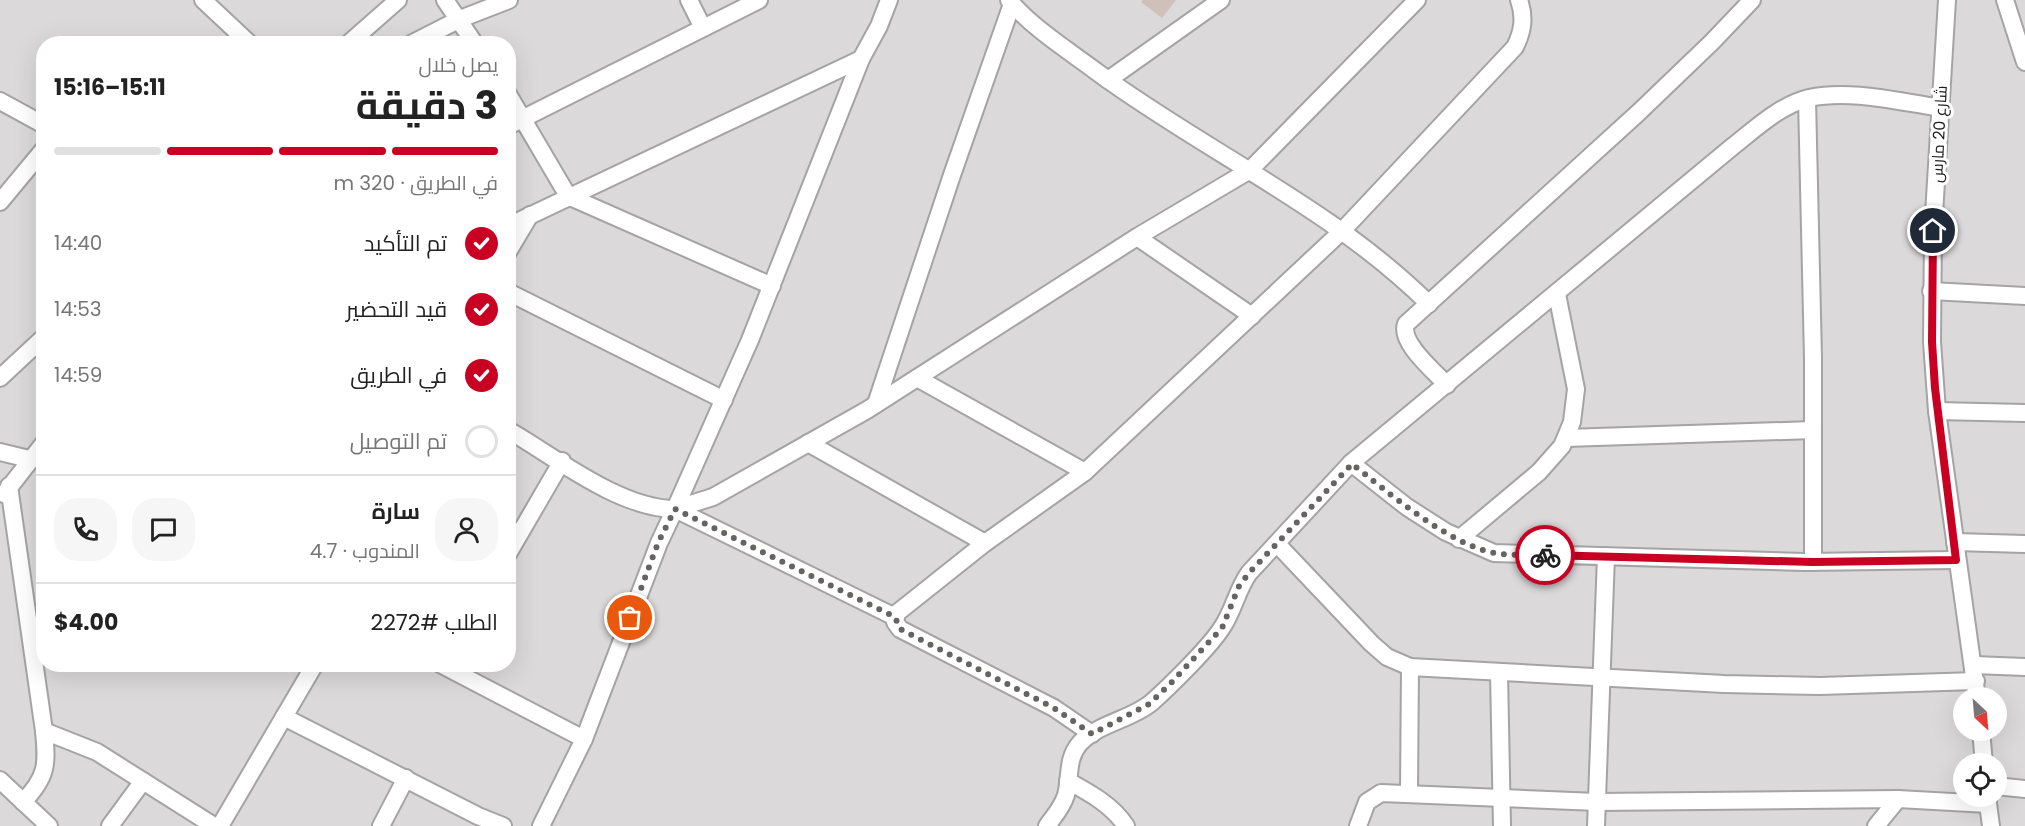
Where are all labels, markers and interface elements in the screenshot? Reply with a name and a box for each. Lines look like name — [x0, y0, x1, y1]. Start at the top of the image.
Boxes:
text: يصل خلال — [418, 51, 498, 79]
text: 15:11–15:16 — [54, 72, 166, 103]
text: 3 دقيقة — [356, 78, 498, 133]
street label: شارع 20 مارس — [1925, 85, 1953, 183]
text: في الطريق · 320 m — [333, 169, 498, 197]
pin — [1907, 205, 1958, 256]
icon: home — [1916, 214, 1949, 247]
icon: check — [465, 227, 498, 260]
text: تم التأكيد — [364, 228, 447, 259]
text: 14:40 — [54, 229, 102, 257]
icon: check — [465, 293, 498, 326]
text: قيد التحضير — [346, 294, 447, 325]
text: 14:53 — [54, 295, 102, 323]
icon: check — [465, 359, 498, 392]
text: في الطريق — [350, 360, 447, 391]
text: 14:59 — [54, 361, 102, 389]
text: تم التوصيل — [350, 426, 447, 457]
text: سارة — [372, 496, 420, 527]
button: phone — [54, 498, 117, 561]
button: chat — [132, 498, 195, 561]
button: person — [435, 498, 498, 561]
courier — [1515, 525, 1575, 585]
text: المندوب · 4.7 — [310, 537, 420, 565]
icon: bike — [1529, 539, 1562, 572]
pin — [604, 592, 655, 643]
icon: bag — [613, 601, 646, 634]
text: $4.00 — [54, 607, 118, 638]
text: الطلب #2272 — [371, 607, 498, 638]
north arrow — [1953, 687, 2007, 741]
map controls — [1953, 687, 2007, 807]
button: locate — [1953, 753, 2007, 807]

